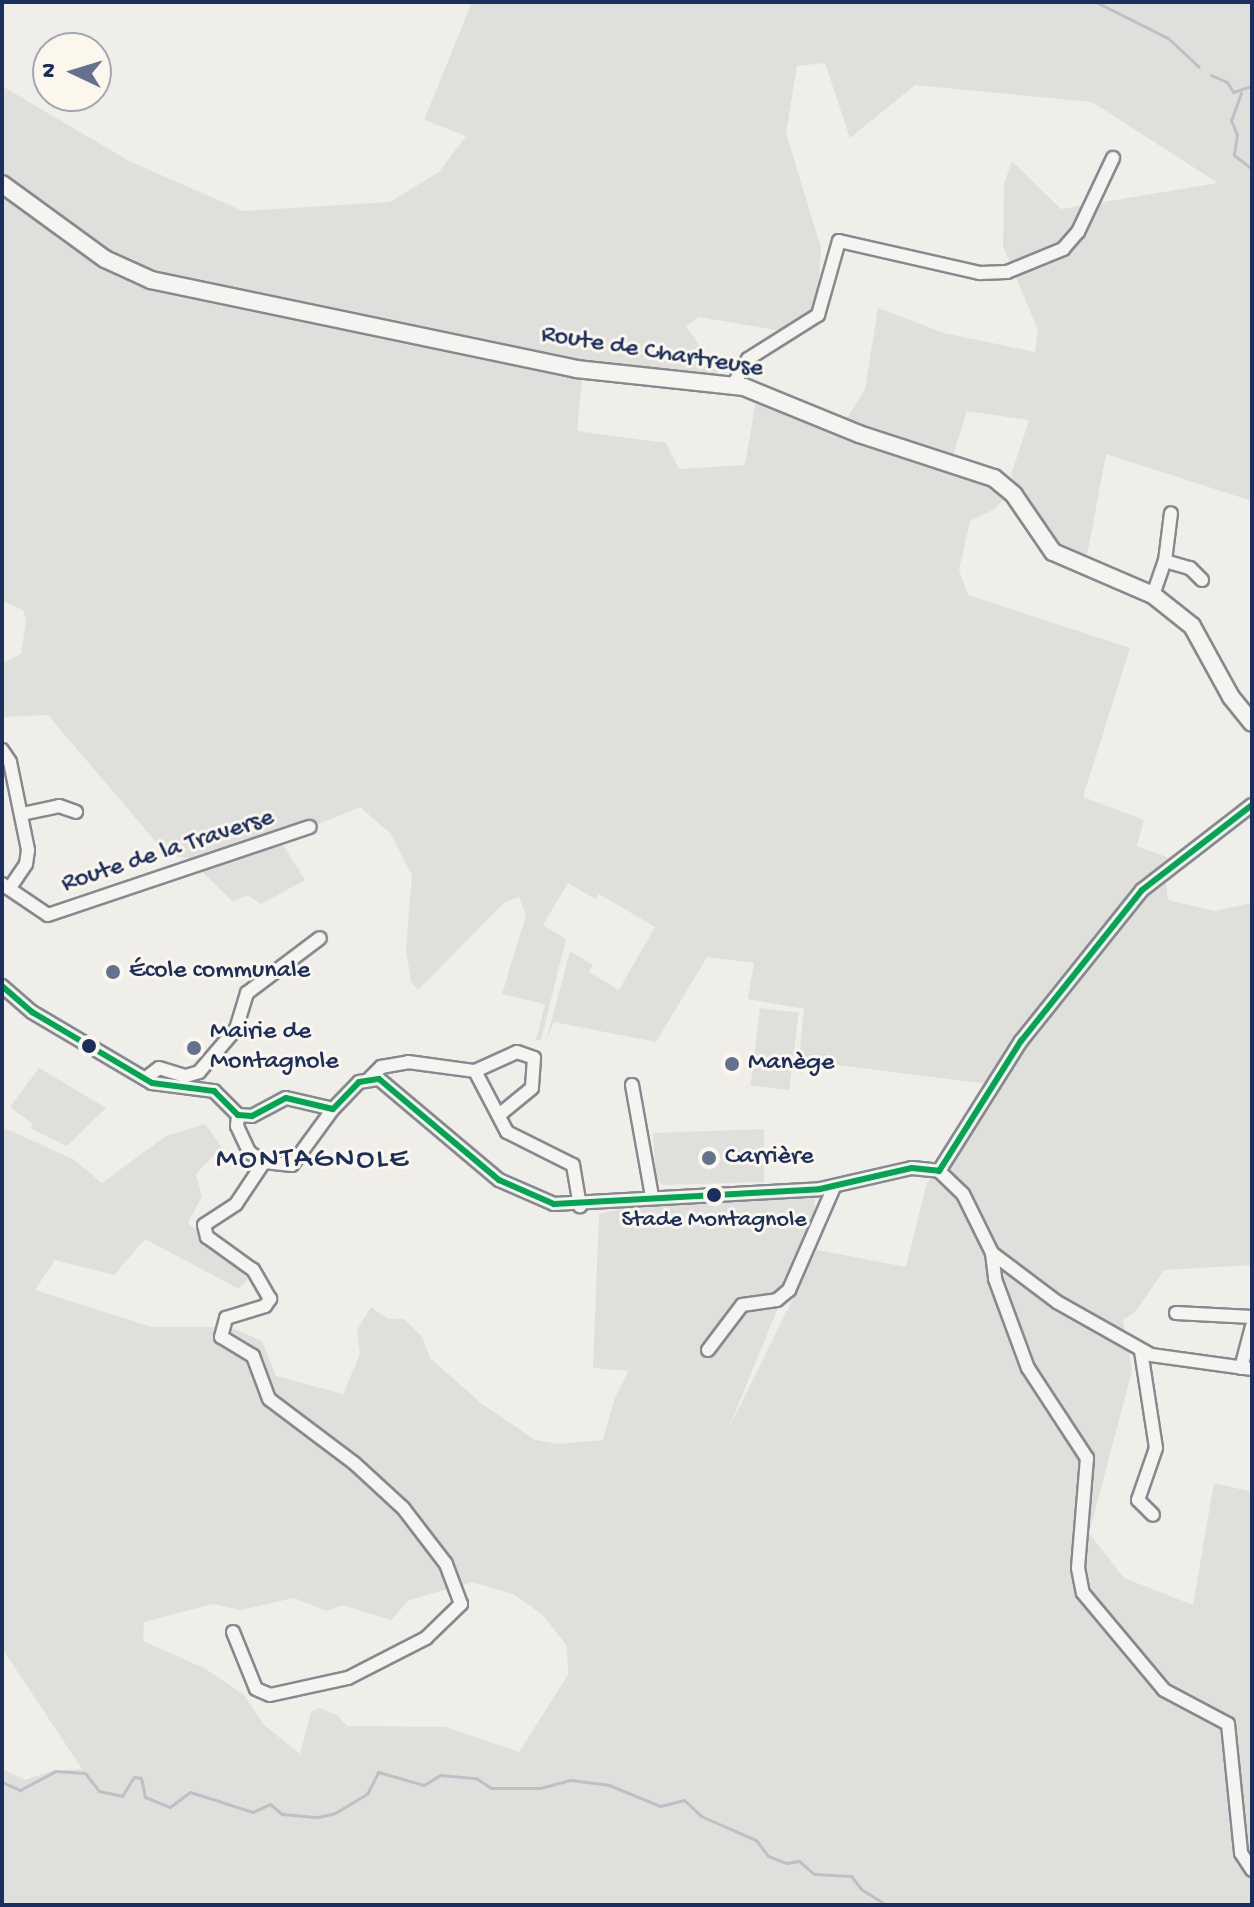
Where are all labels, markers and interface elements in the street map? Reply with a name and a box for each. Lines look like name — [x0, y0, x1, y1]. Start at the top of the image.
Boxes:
north arrow — [32, 32, 112, 112]
text: N — [37, 62, 64, 79]
street label: Route de Chartreuse — [539, 320, 765, 386]
street label: Route de la Traverse — [58, 803, 278, 901]
place label: École communale — [129, 956, 310, 988]
marker: École communale — [104, 963, 122, 981]
place label: Mairie de Montagnole — [210, 1017, 339, 1078]
unlabelled marker — [81, 1038, 97, 1054]
marker: Mairie de Montagnole — [185, 1039, 203, 1057]
place label: Manège — [748, 1048, 834, 1080]
marker: Manège — [723, 1055, 741, 1073]
place label: Carrière — [725, 1142, 814, 1174]
district label: MONTAGNOLE — [216, 1143, 410, 1179]
marker: Carrière — [700, 1149, 718, 1167]
marker: Stade Montagnole — [706, 1187, 722, 1203]
place label: Stade Montagnole — [621, 1207, 807, 1235]

